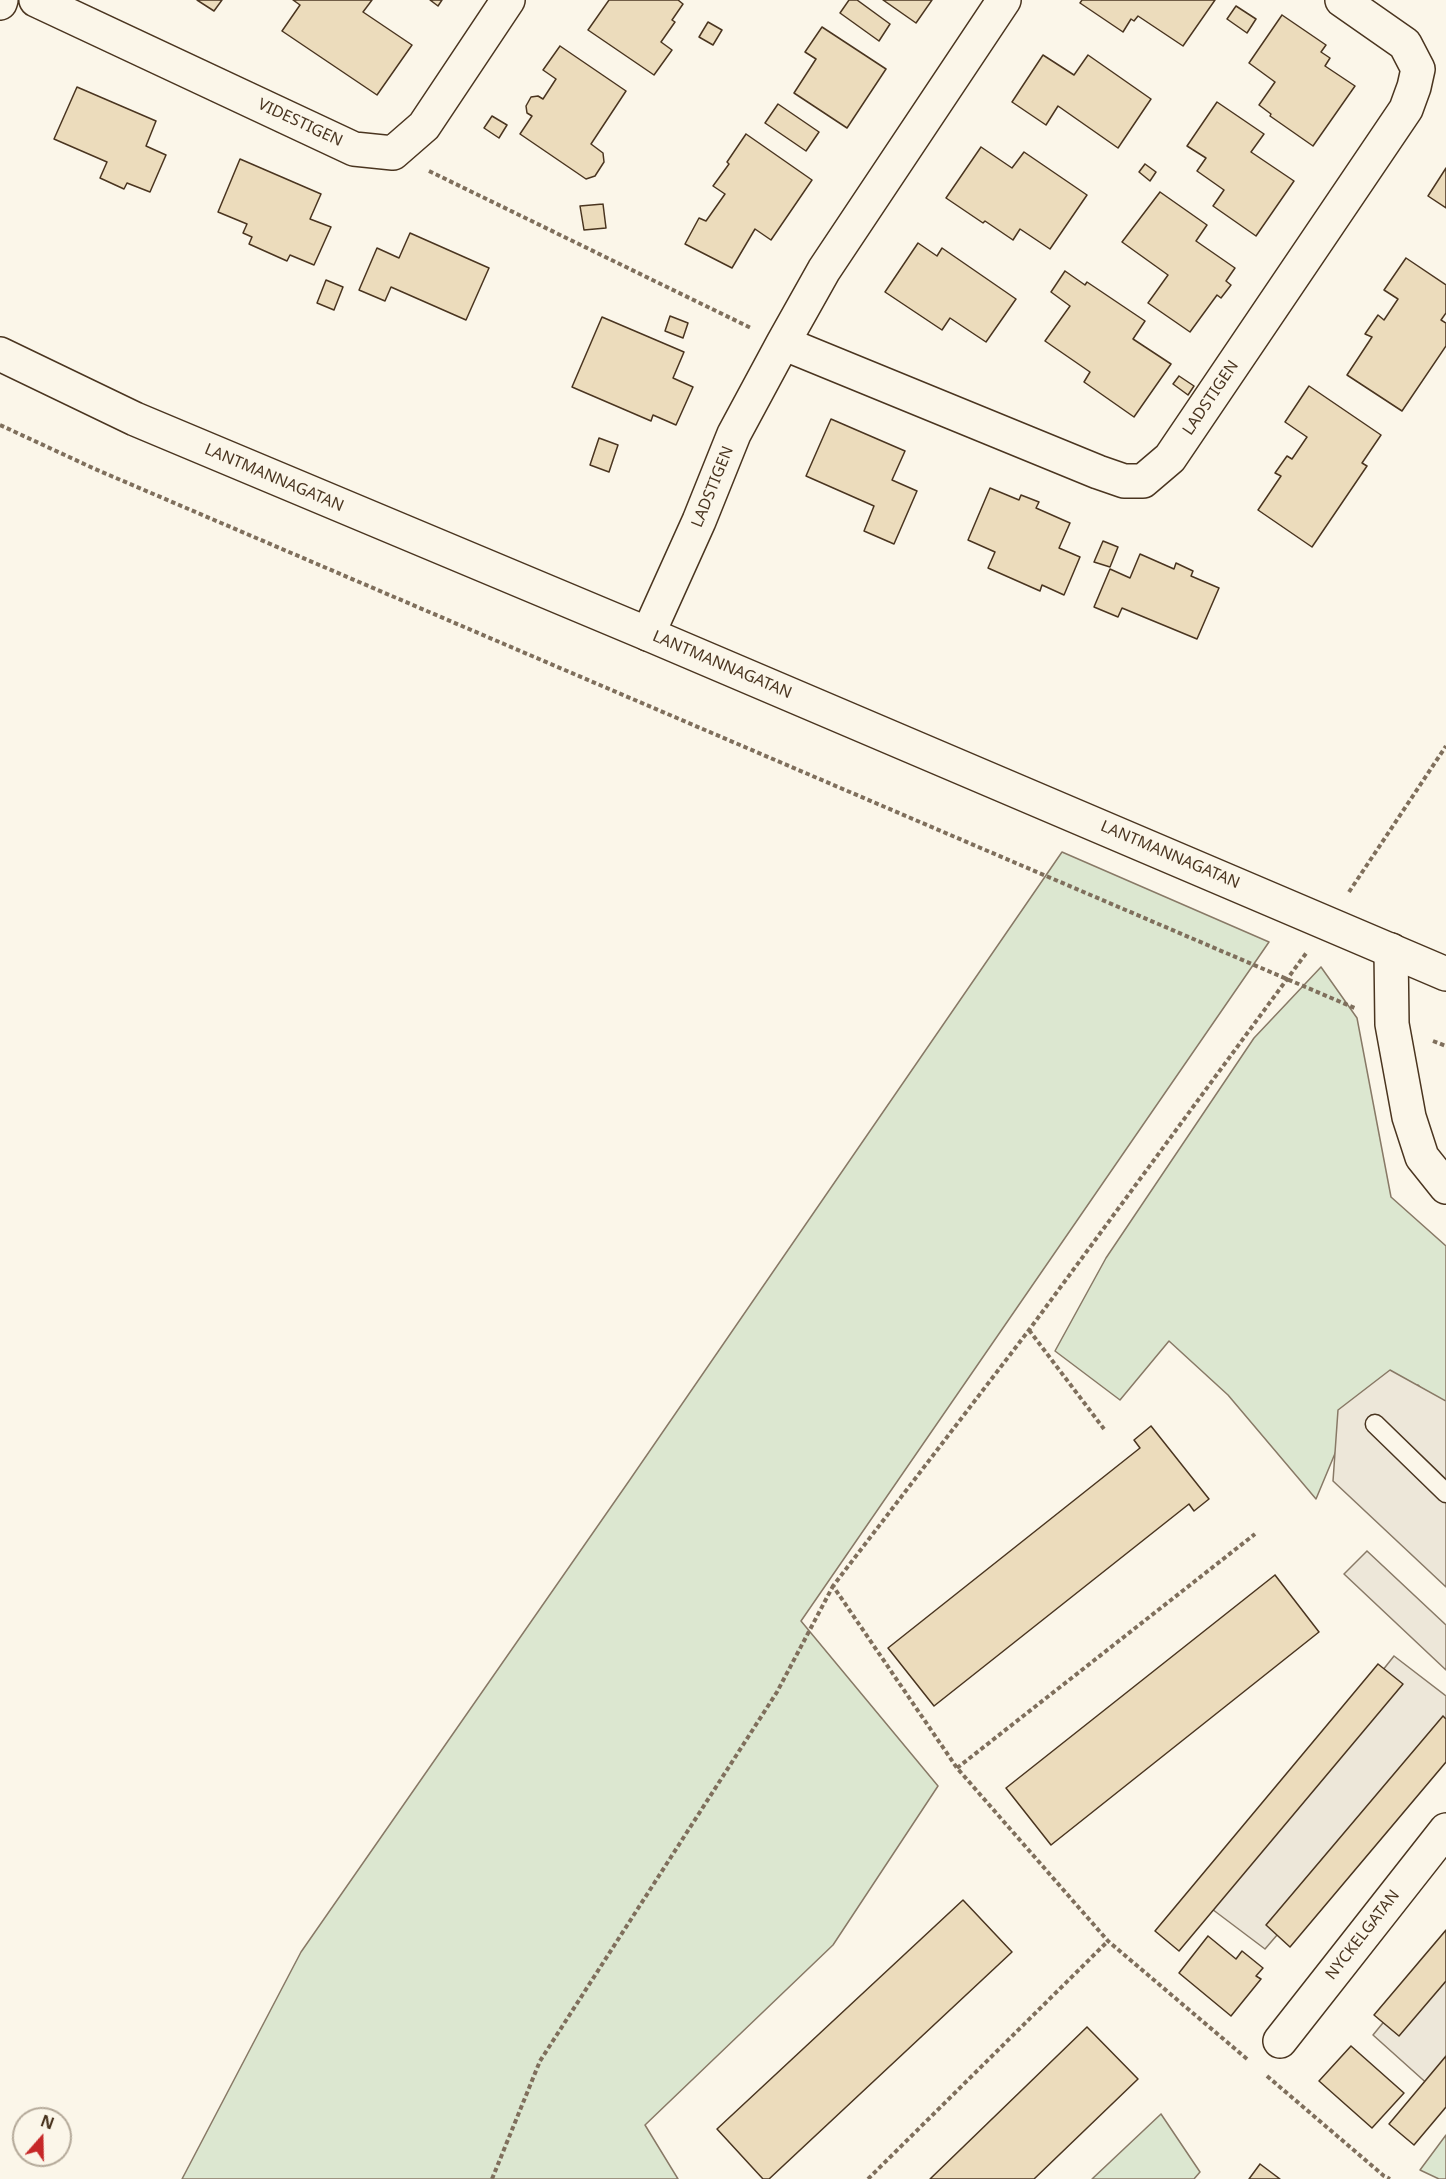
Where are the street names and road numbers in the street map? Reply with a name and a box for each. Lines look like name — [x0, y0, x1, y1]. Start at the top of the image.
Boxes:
street label: VIDESTIGEN — [255, 95, 345, 151]
street label: LADSTIGEN — [1179, 357, 1243, 439]
street label: LANTMANNAGATAN — [201, 440, 347, 516]
street label: LADSTIGEN — [688, 443, 738, 531]
street label: LANTMANNAGATAN — [649, 627, 795, 703]
street label: LANTMANNAGATAN — [1097, 817, 1243, 893]
street label: NYCKELGATAN — [1322, 1886, 1404, 1984]

